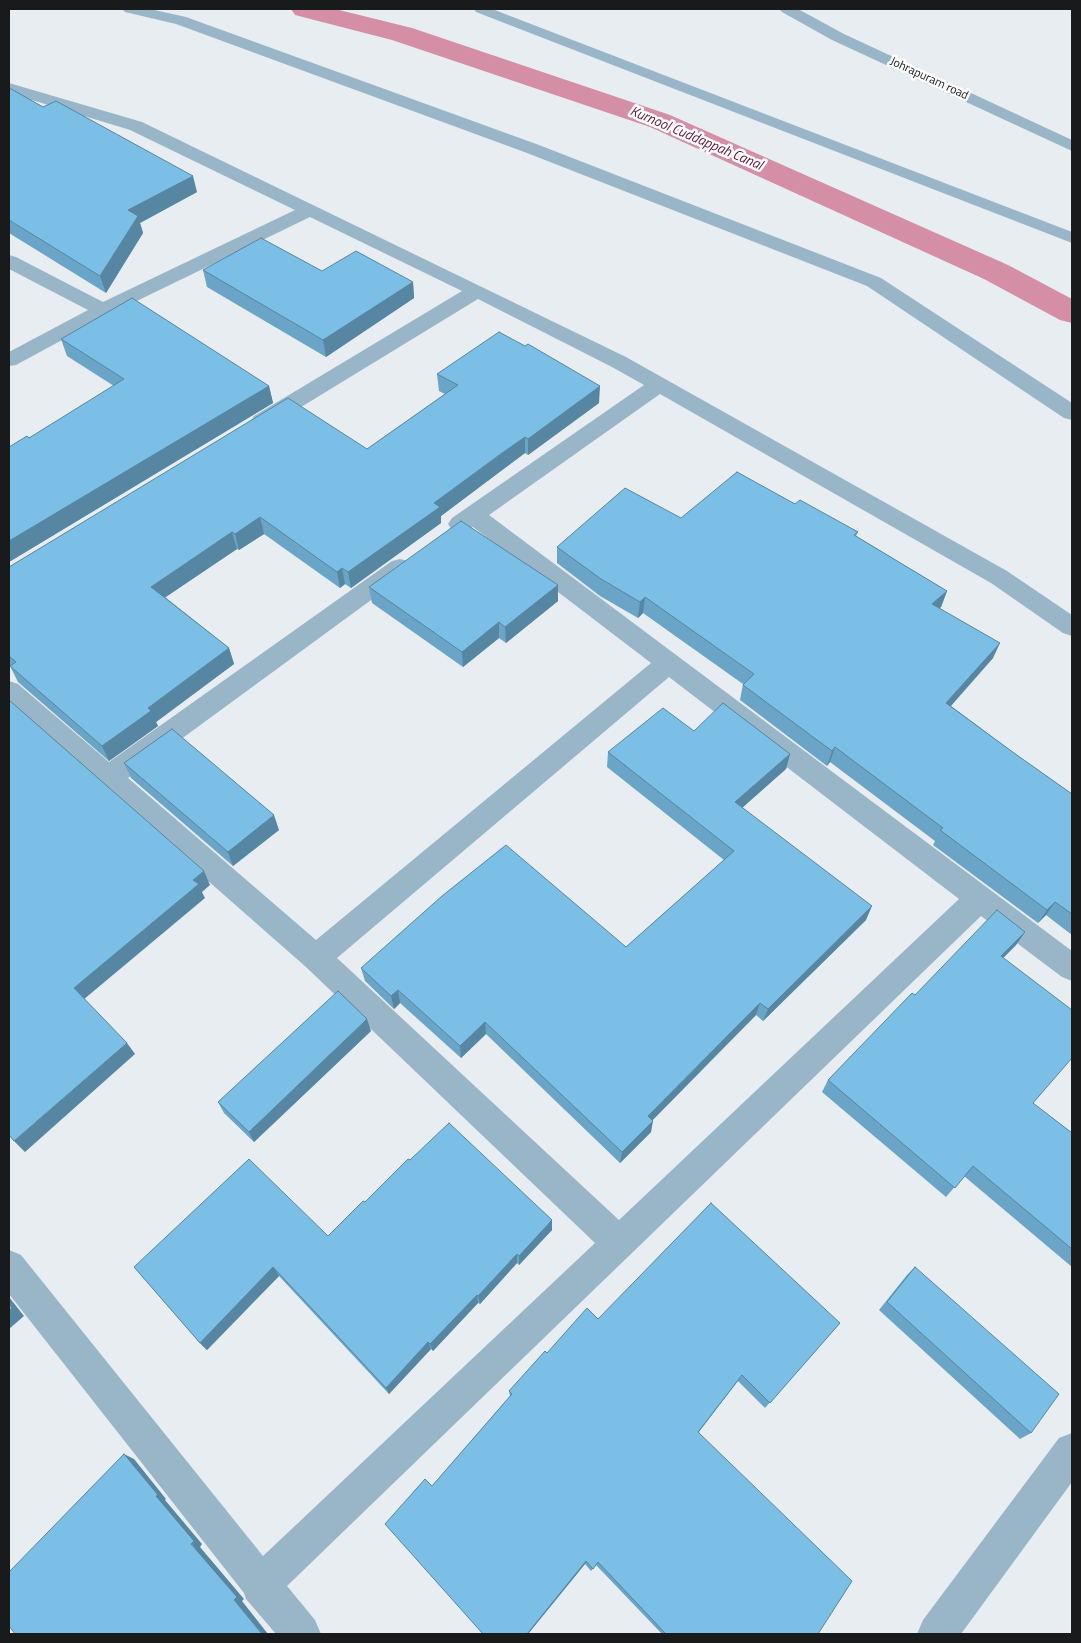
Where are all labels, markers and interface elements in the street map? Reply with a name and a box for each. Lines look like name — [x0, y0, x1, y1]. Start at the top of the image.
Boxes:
street label: Johrapuram road — [888, 55, 970, 103]
water label: Kurnool Cuddappah Canal — [627, 103, 765, 175]

